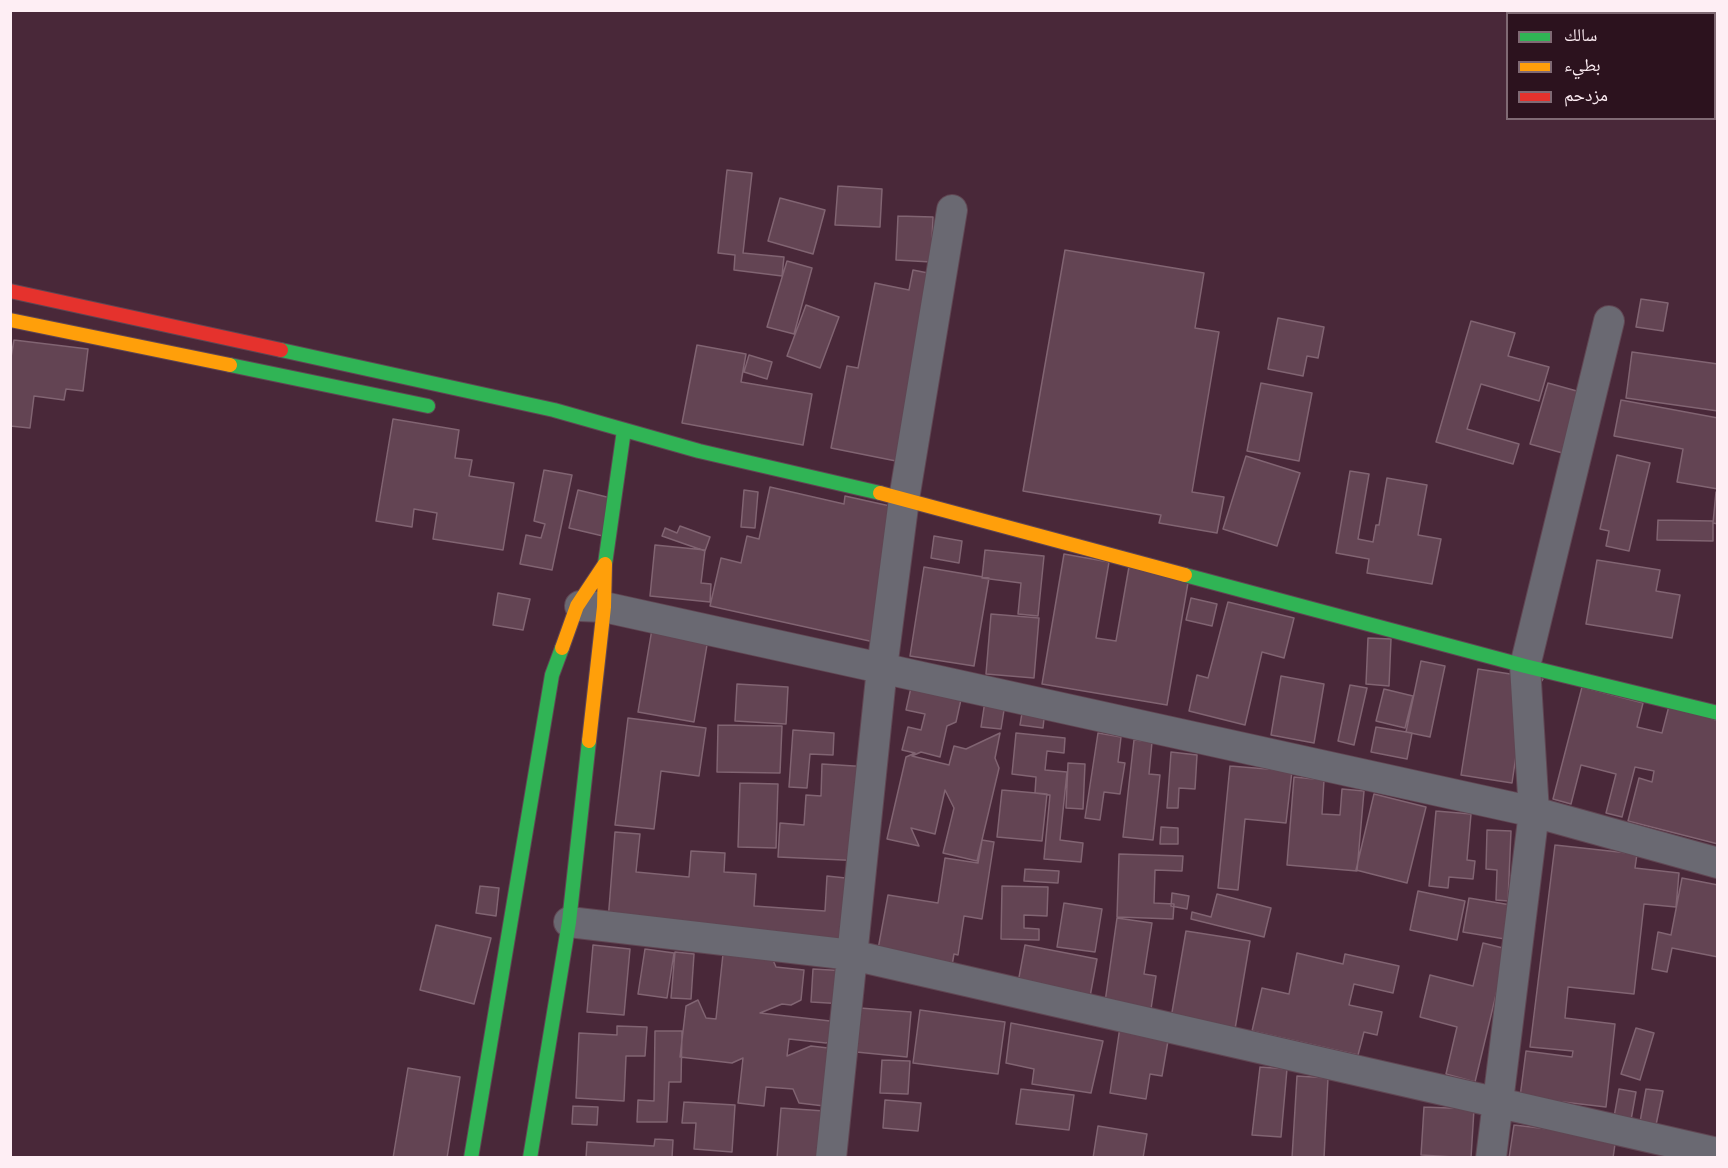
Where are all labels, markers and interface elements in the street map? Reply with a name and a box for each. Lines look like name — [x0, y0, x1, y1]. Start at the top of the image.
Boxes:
legend — [1506, 12, 1716, 120]
text: سالك — [1564, 24, 1597, 46]
text: بطيء — [1564, 54, 1601, 76]
text: مزدحم — [1564, 84, 1608, 106]

